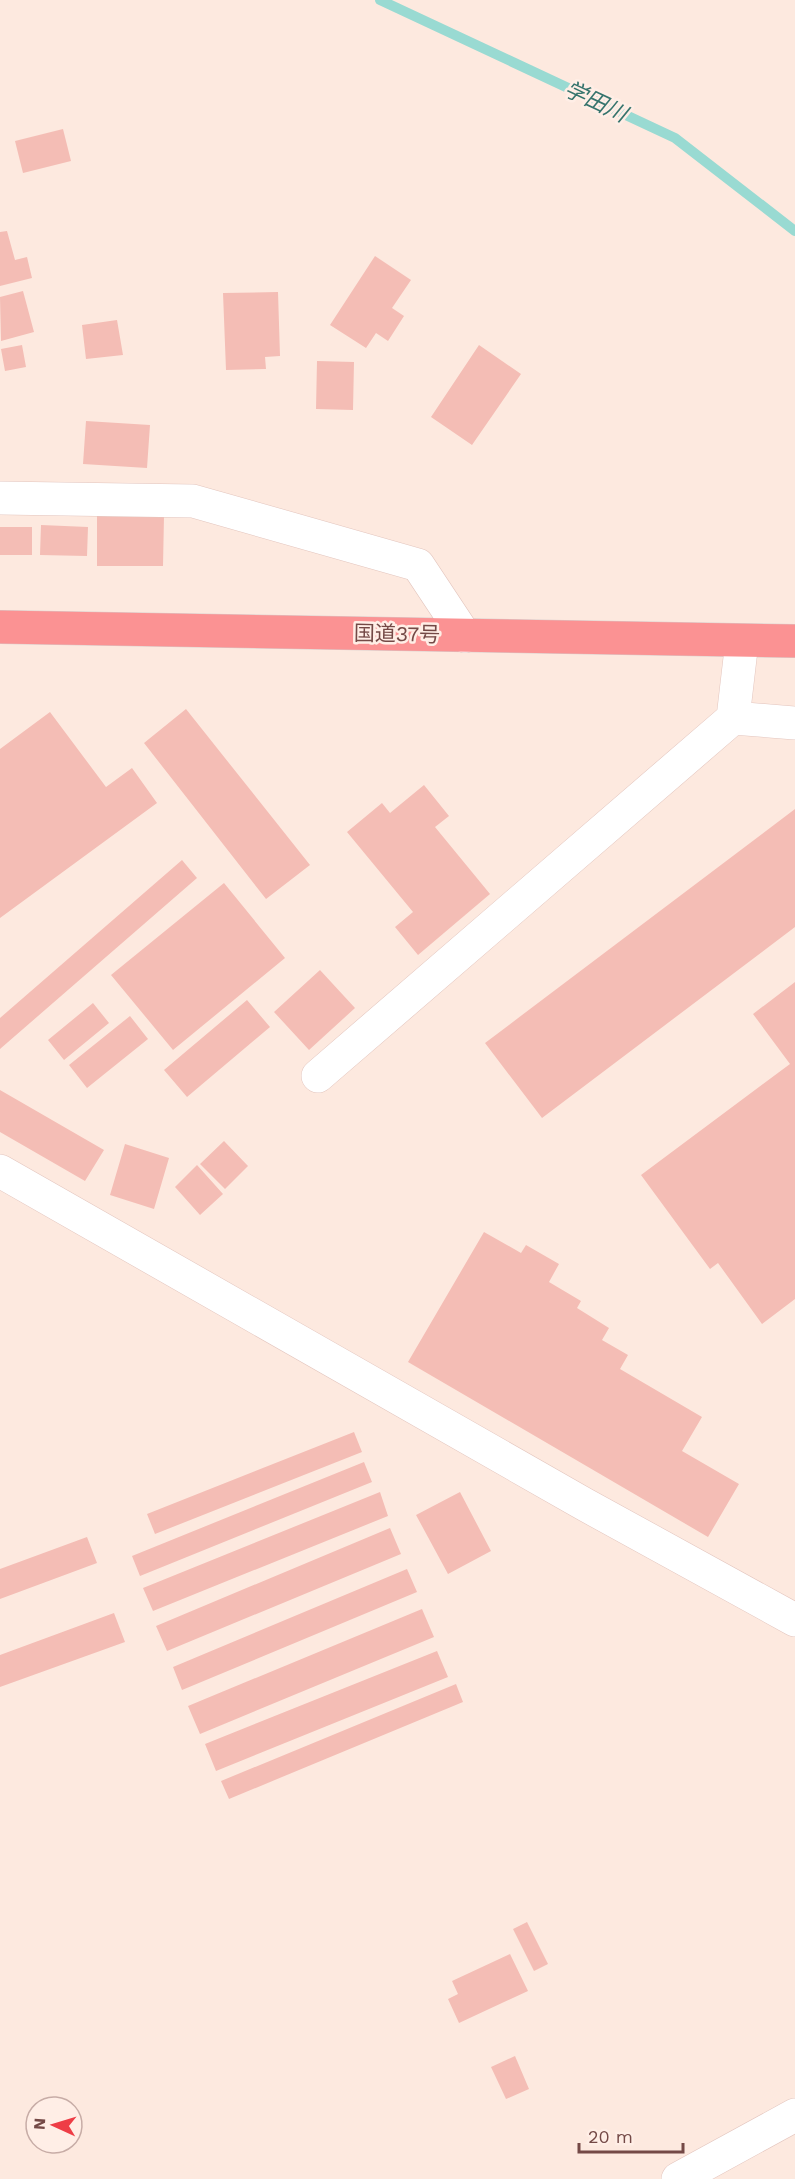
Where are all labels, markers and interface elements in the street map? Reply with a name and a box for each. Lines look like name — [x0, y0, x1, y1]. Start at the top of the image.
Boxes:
water label: 学田川 — [561, 76, 633, 128]
street label: 国道37号 — [354, 620, 440, 647]
north arrow — [24, 2095, 84, 2155]
scale bar — [579, 2116, 682, 2154]
text: N — [30, 2117, 49, 2131]
text: 20 m — [588, 2126, 633, 2147]

